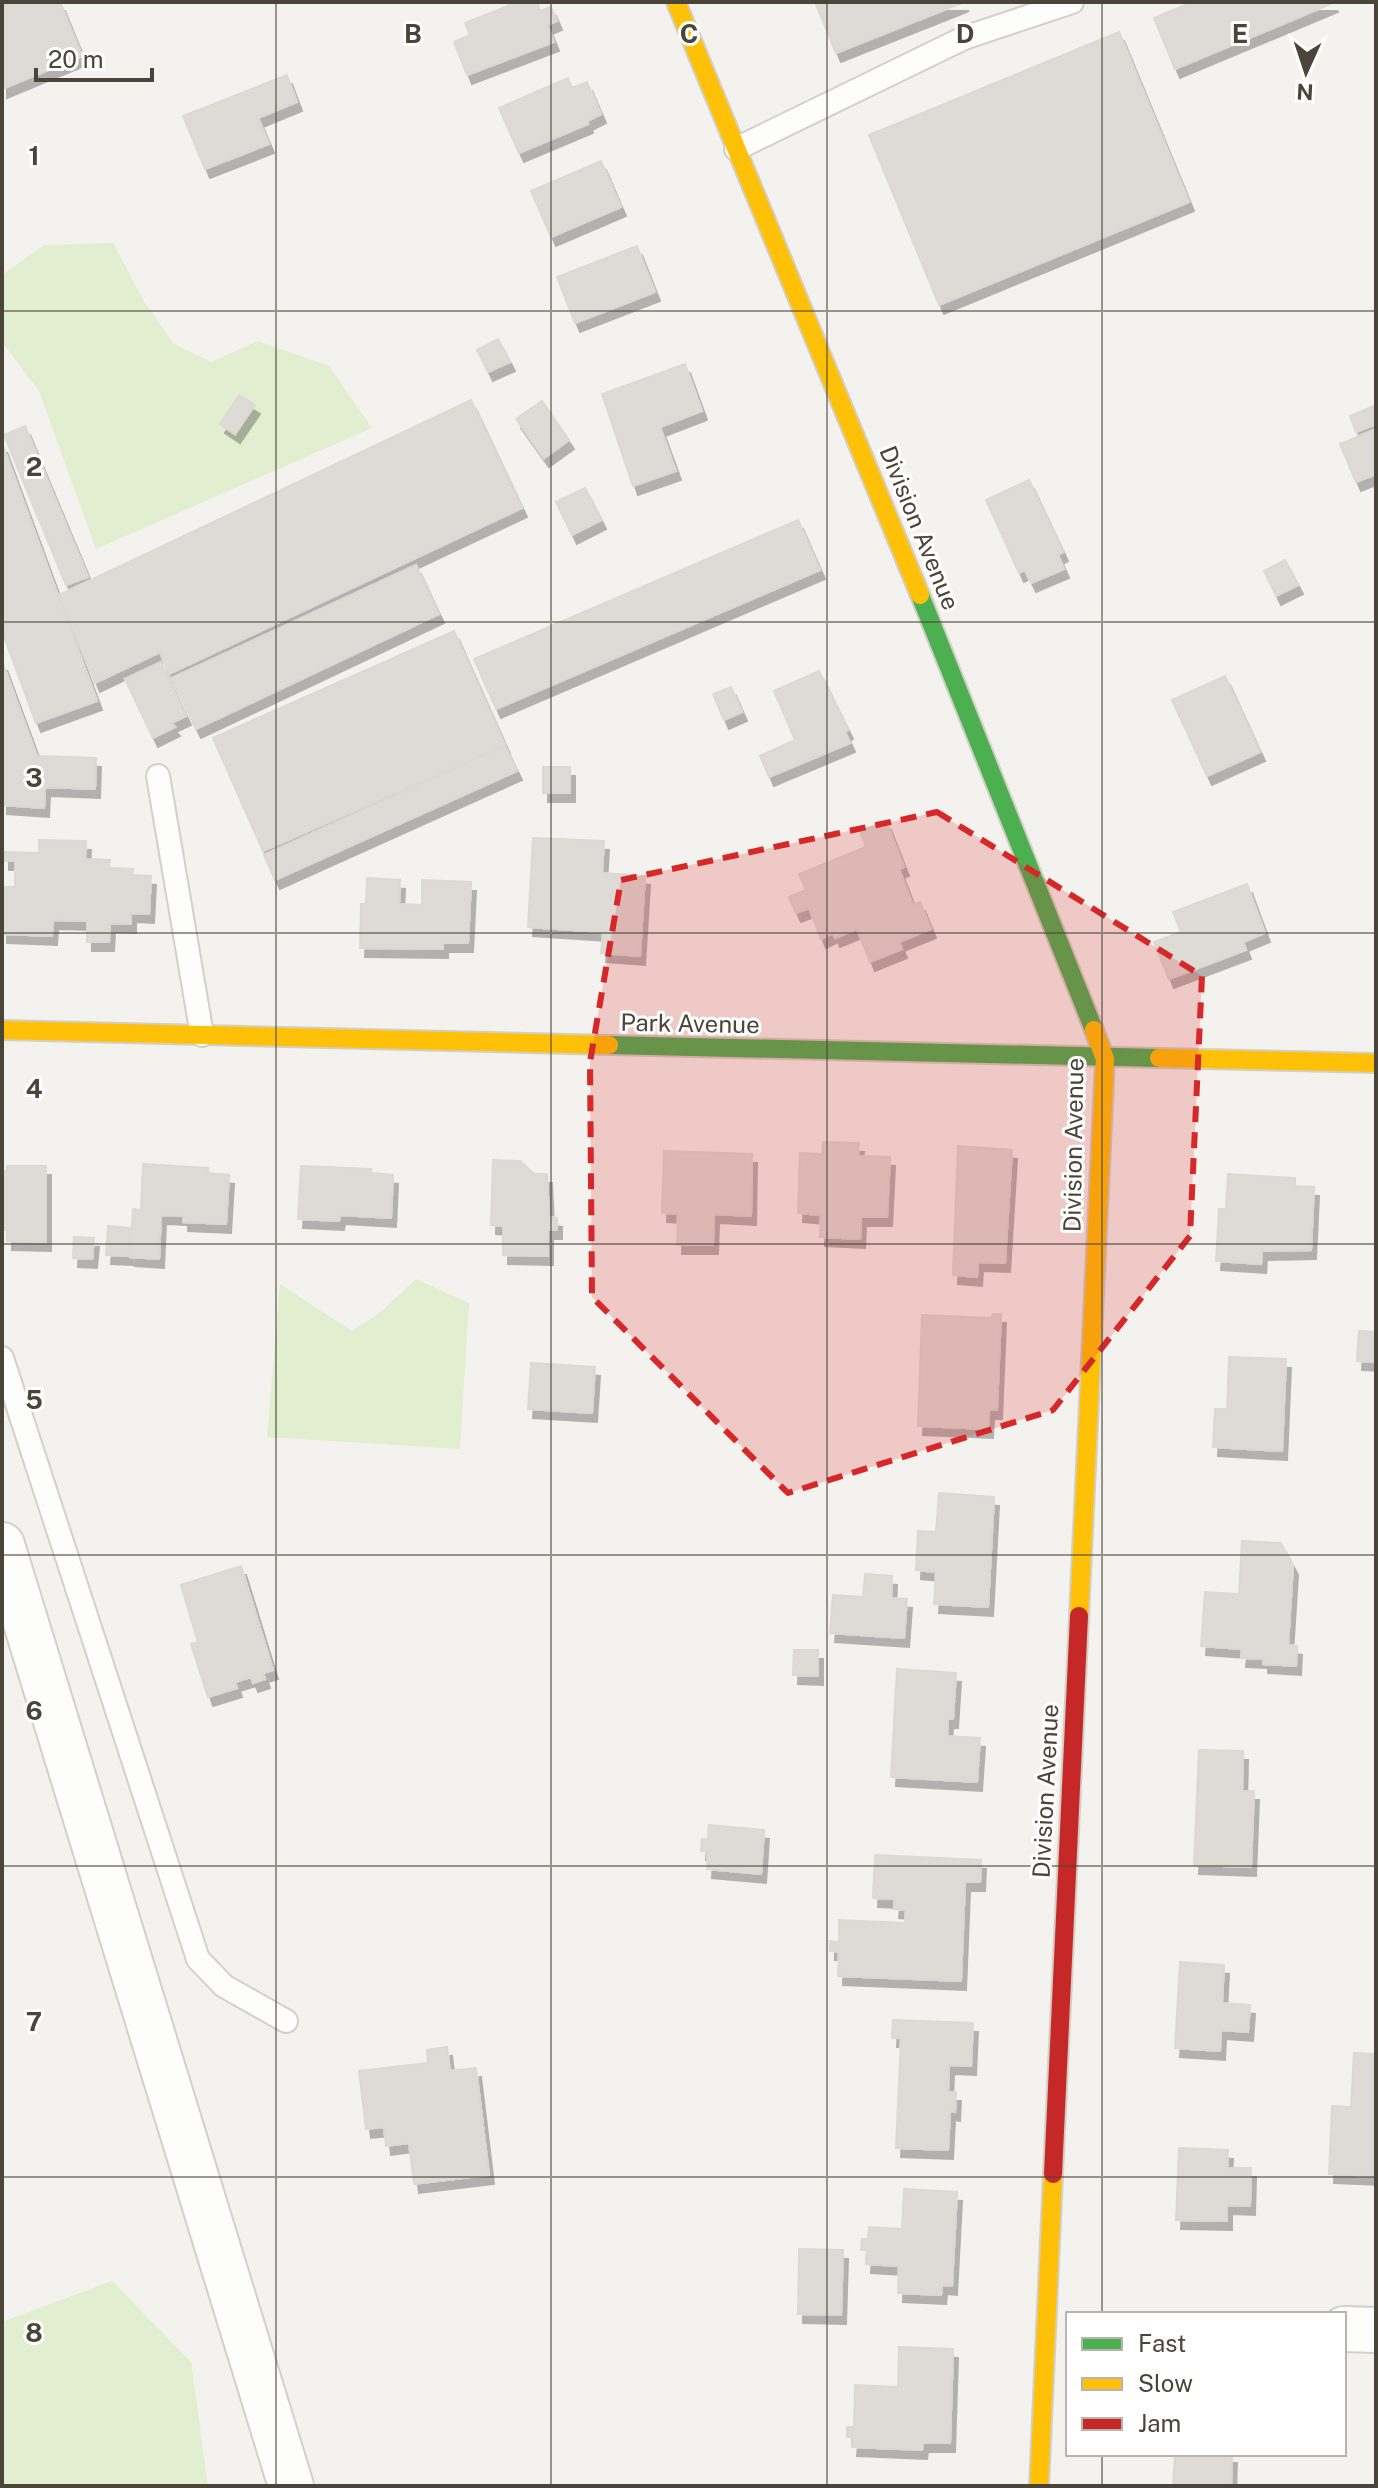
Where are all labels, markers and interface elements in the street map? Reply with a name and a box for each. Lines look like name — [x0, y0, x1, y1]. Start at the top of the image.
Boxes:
text: B — [404, 18, 422, 49]
text: C — [680, 18, 698, 49]
text: D — [956, 18, 974, 49]
text: E — [1232, 18, 1248, 49]
scale bar — [36, 32, 152, 82]
north arrow — [1266, 32, 1346, 112]
text: 20 m — [48, 45, 104, 73]
text: N — [1296, 79, 1314, 105]
text: 1 — [28, 140, 40, 171]
street label: Division Avenue — [874, 442, 966, 614]
text: 2 — [26, 451, 42, 482]
text: 3 — [25, 762, 43, 793]
street label: Park Avenue — [620, 1008, 760, 1038]
street label: Division Avenue — [1057, 1058, 1089, 1232]
text: 4 — [25, 1073, 43, 1104]
text: 5 — [25, 1384, 43, 1415]
text: 6 — [25, 1695, 43, 1726]
street label: Division Avenue — [1026, 1703, 1064, 1879]
text: 7 — [26, 2006, 42, 2037]
legend — [1066, 2312, 1346, 2456]
text: 8 — [25, 2317, 43, 2348]
text: Fast — [1138, 2329, 1186, 2357]
text: Slow — [1138, 2369, 1193, 2397]
text: Jam — [1138, 2409, 1181, 2437]

